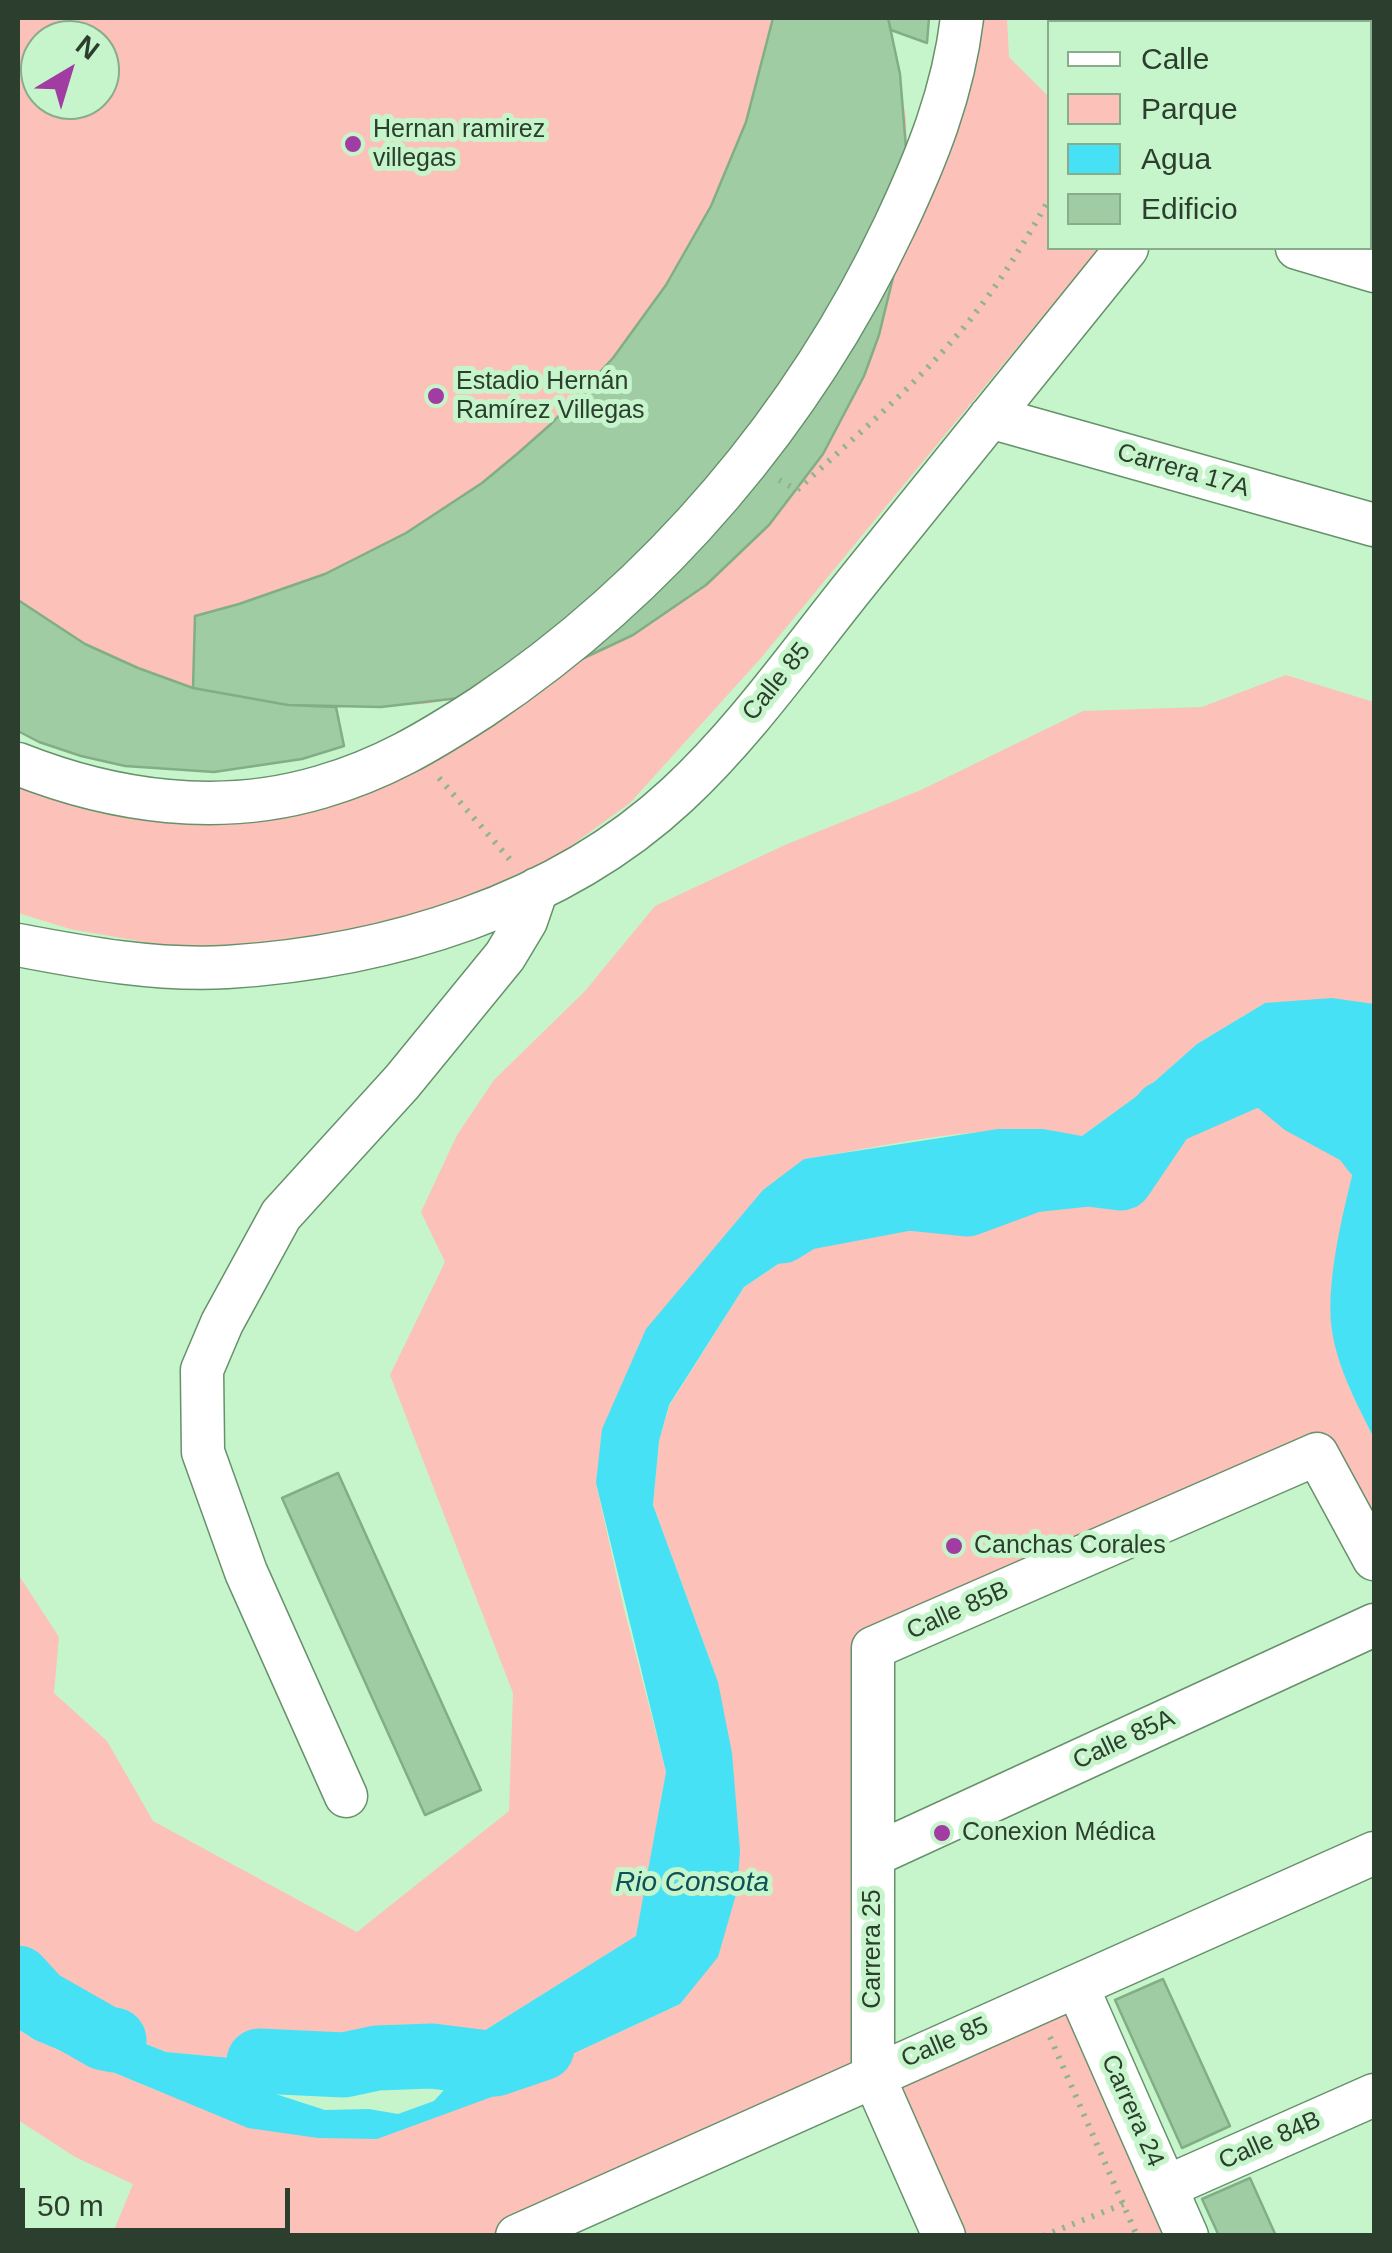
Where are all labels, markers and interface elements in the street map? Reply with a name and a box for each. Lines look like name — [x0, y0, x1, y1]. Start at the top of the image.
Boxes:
north arrow — [20, 20, 120, 120]
legend — [1047, 20, 1372, 250]
text: N — [70, 29, 105, 66]
text: Calle — [1141, 42, 1209, 75]
text: Parque — [1141, 92, 1238, 125]
place label: Hernan ramirez villegas — [373, 115, 545, 174]
marker: Hernan ramirez villegas — [342, 133, 364, 155]
text: Agua — [1141, 142, 1211, 175]
text: Edificio — [1141, 192, 1238, 225]
place label: Estadio Hernán Ramírez Villegas — [456, 367, 645, 426]
marker: Estadio Hernán Ramírez Villegas — [425, 385, 447, 407]
street label: Carrera 17A — [1113, 438, 1253, 504]
street label: Calle 85 — [736, 637, 818, 727]
place label: Canchas Corales — [974, 1531, 1166, 1561]
marker: Canchas Corales — [943, 1535, 965, 1557]
street label: Calle 85B — [902, 1575, 1014, 1647]
street label: Calle 85A — [1069, 1703, 1179, 1777]
place label: Conexion Médica — [962, 1818, 1155, 1848]
marker: Conexion Médica — [931, 1822, 953, 1844]
water label: Rio Consota — [615, 1866, 769, 1900]
street label: Carrera 25 — [858, 1889, 888, 2009]
street label: Calle 85 — [897, 2011, 993, 2075]
street label: Carrera 24 — [1094, 2050, 1170, 2172]
street label: Calle 84B — [1214, 2105, 1326, 2177]
scale bar — [25, 2168, 295, 2230]
text: 50 m — [37, 2189, 104, 2222]

